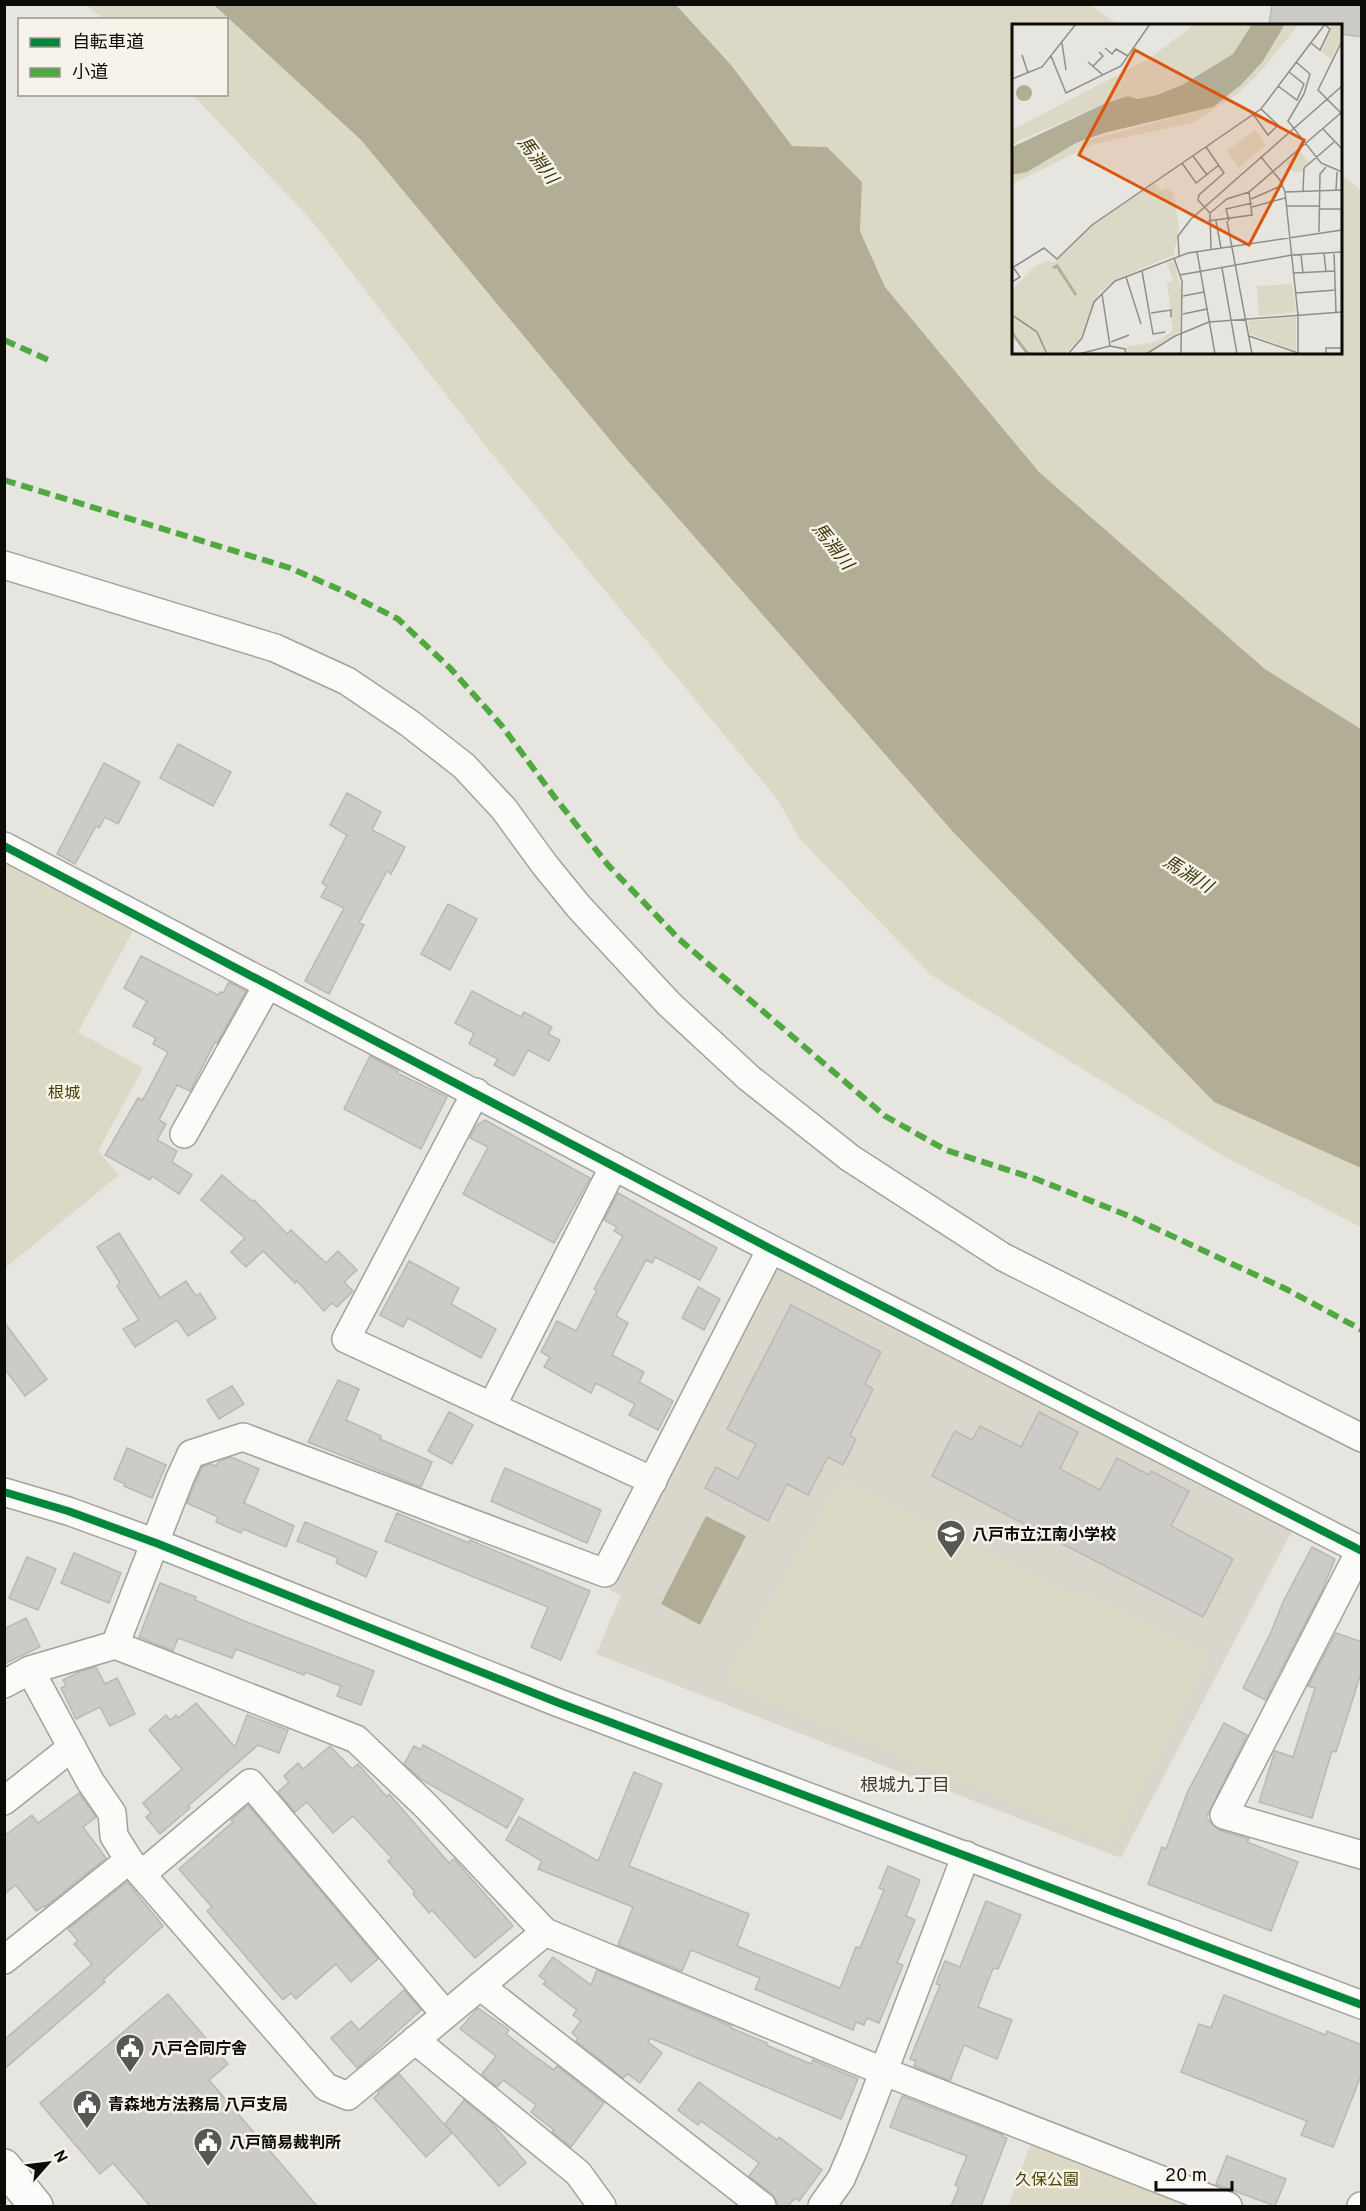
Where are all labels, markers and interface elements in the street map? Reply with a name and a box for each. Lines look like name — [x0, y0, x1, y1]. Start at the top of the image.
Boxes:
legend — [18, 18, 228, 96]
inset map — [1012, 24, 1342, 354]
text: 自転車道 — [72, 32, 144, 55]
text: 小道 — [72, 62, 108, 85]
water label: 馬淵川 — [511, 132, 563, 191]
water label: 馬淵川 — [806, 519, 859, 577]
water label: 馬淵川 — [1158, 851, 1218, 900]
park label: 根城 — [48, 1084, 80, 1104]
school or university icon: 八戸市立江南小学校 — [935, 1518, 967, 1560]
place label: 八戸市立江南小学校 — [972, 1526, 1116, 1546]
district label: 根城九丁目 — [860, 1775, 950, 1798]
public building icon: 八戸合同庁舎 — [114, 2032, 146, 2074]
place label: 八戸合同庁舎 — [151, 2040, 247, 2060]
public building icon: 青森地方法務局 八戸支局 — [71, 2088, 103, 2130]
place label: 青森地方法務局 八戸支局 — [108, 2096, 288, 2116]
public building icon: 八戸簡易裁判所 — [192, 2126, 224, 2168]
north arrow — [18, 2133, 78, 2193]
place label: 八戸簡易裁判所 — [229, 2133, 341, 2154]
text: N — [48, 2147, 71, 2167]
scale bar — [1156, 2154, 1232, 2192]
text: 20 m — [1165, 2165, 1207, 2188]
park label: 久保公園 — [1015, 2171, 1079, 2191]

